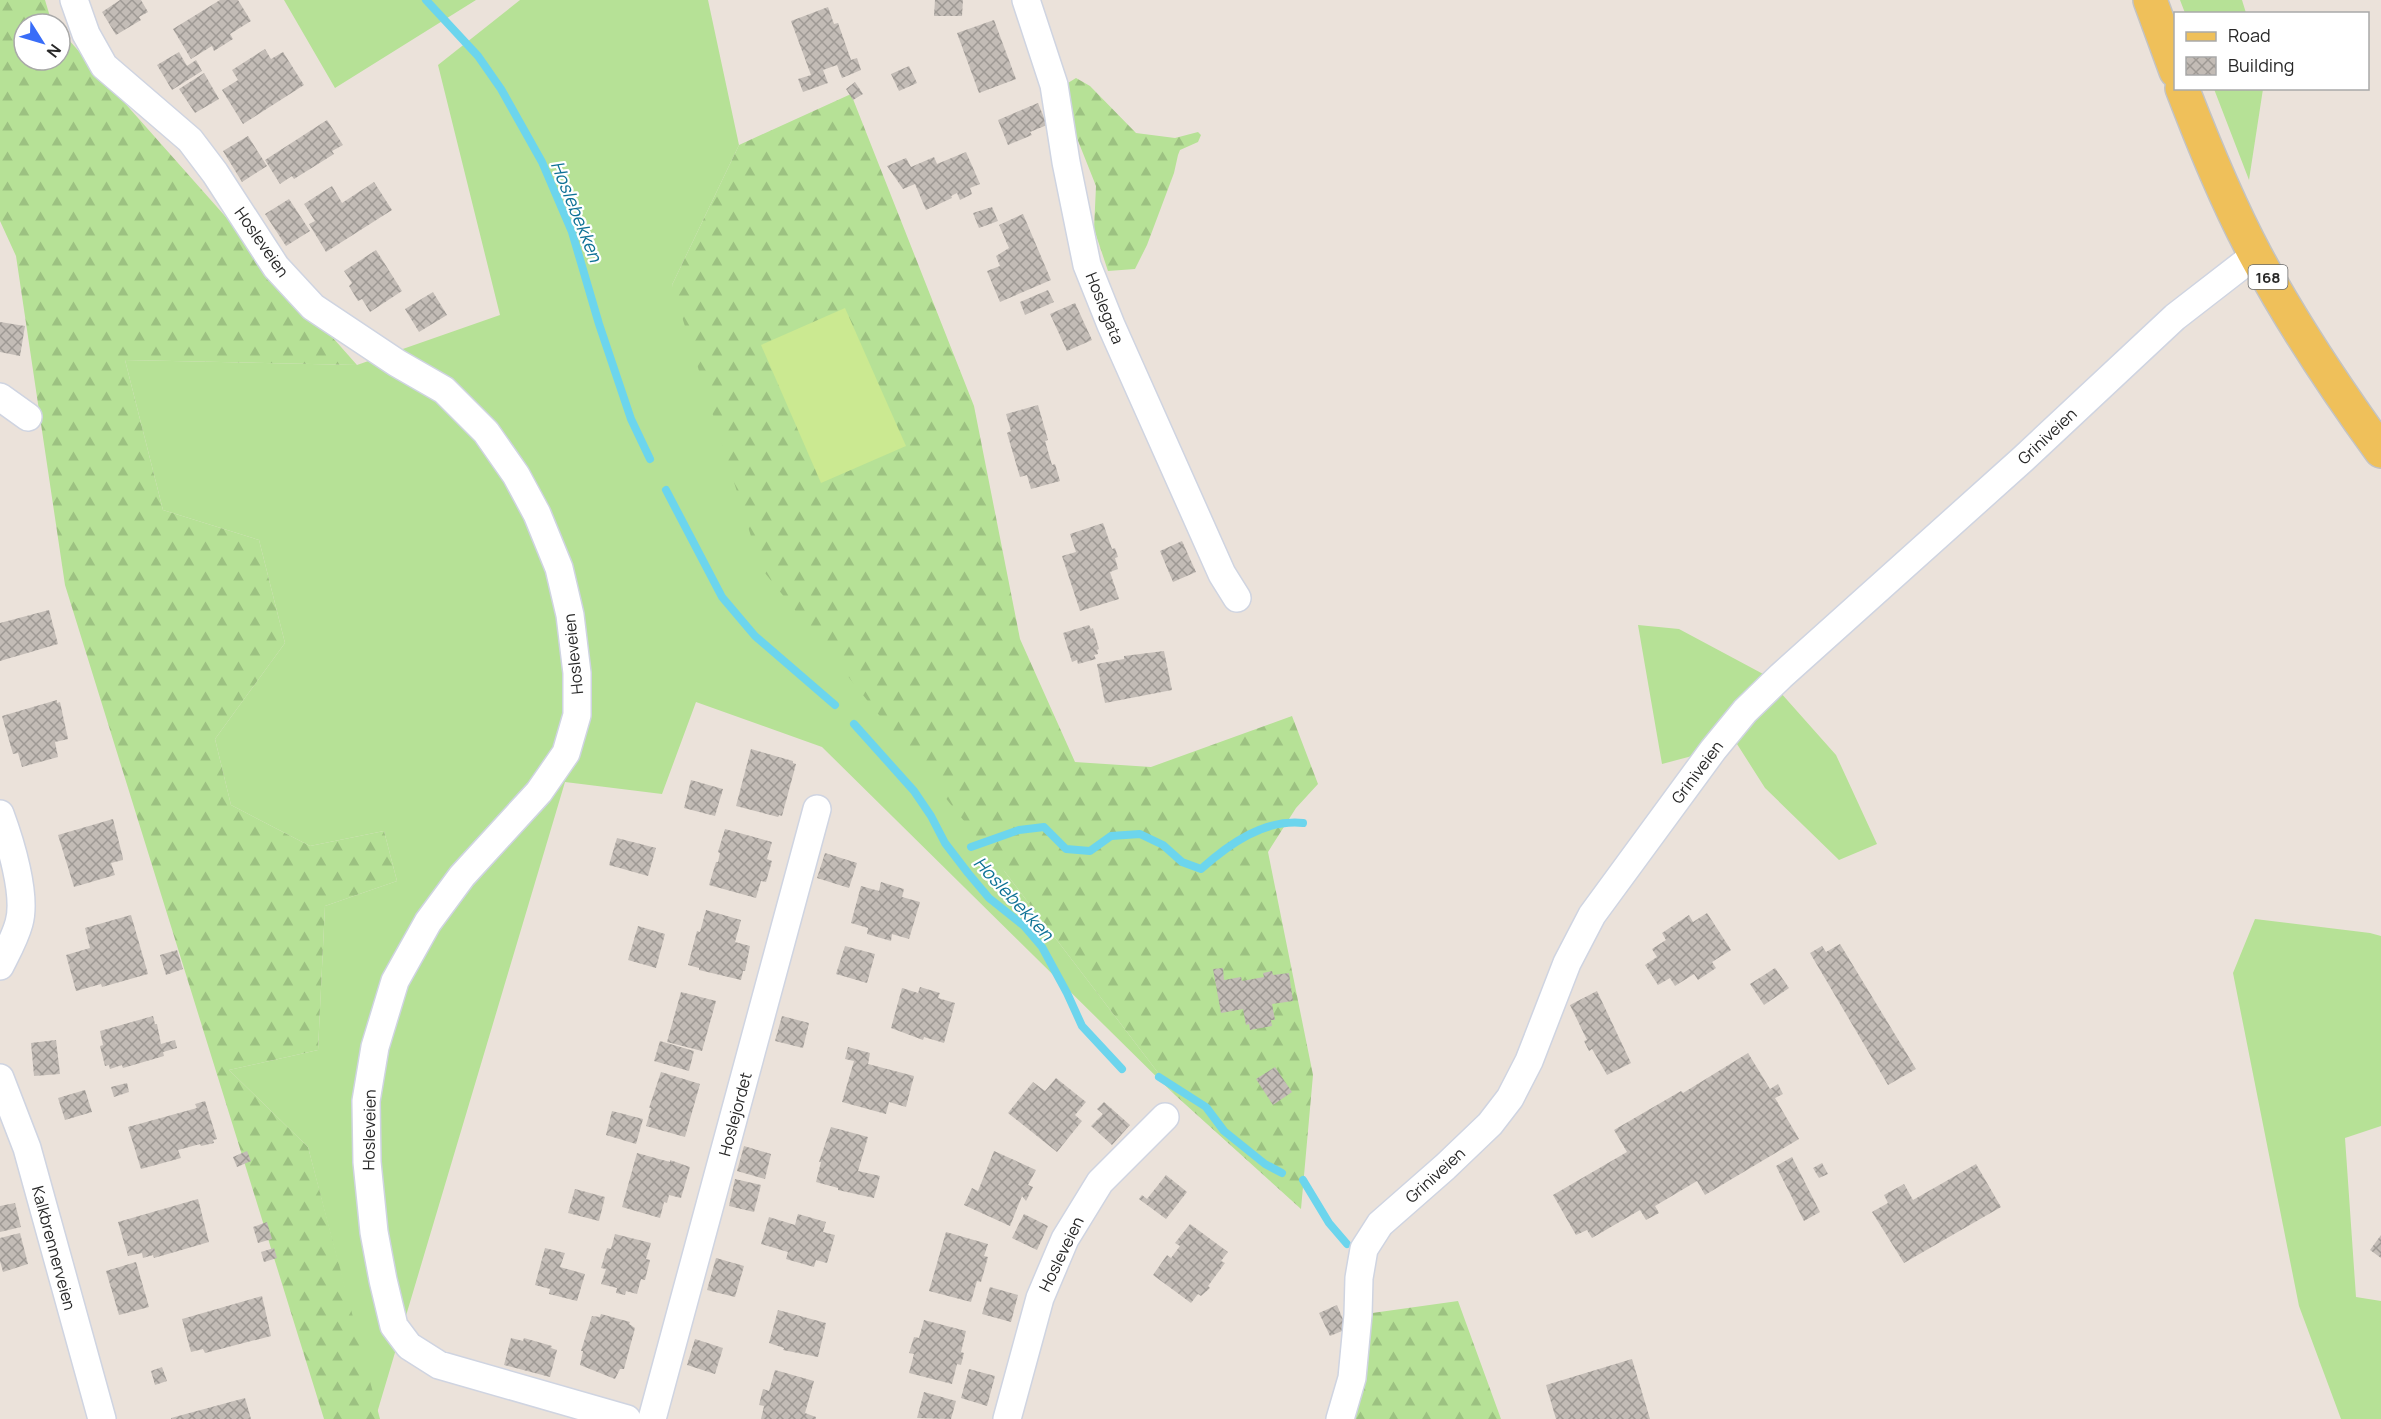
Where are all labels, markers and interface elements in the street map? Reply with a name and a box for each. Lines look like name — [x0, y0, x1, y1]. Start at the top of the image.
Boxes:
north arrow — [12, 12, 72, 72]
legend — [2174, 12, 2369, 90]
text: Road — [2228, 23, 2271, 47]
text: N — [42, 40, 66, 62]
text: Building — [2228, 53, 2294, 77]
water label: Hoslebekken — [546, 157, 609, 266]
street label: Hosleveien — [230, 203, 294, 281]
road number: 168 — [2248, 265, 2288, 289]
street label: Hoslegata — [1081, 269, 1129, 347]
street label: Griniveien — [2013, 403, 2081, 469]
street label: Hosleveien — [558, 613, 588, 695]
street label: Griniveien — [1666, 736, 1728, 808]
water label: Hoslebekken — [969, 851, 1060, 946]
street label: Hoslejordet — [713, 1070, 757, 1158]
street label: Hosleveien — [357, 1089, 381, 1171]
street label: Griniveien — [1400, 1142, 1470, 1208]
street label: Kalkbrennerveien — [27, 1183, 81, 1313]
street label: Hosleveien — [1033, 1213, 1089, 1295]

